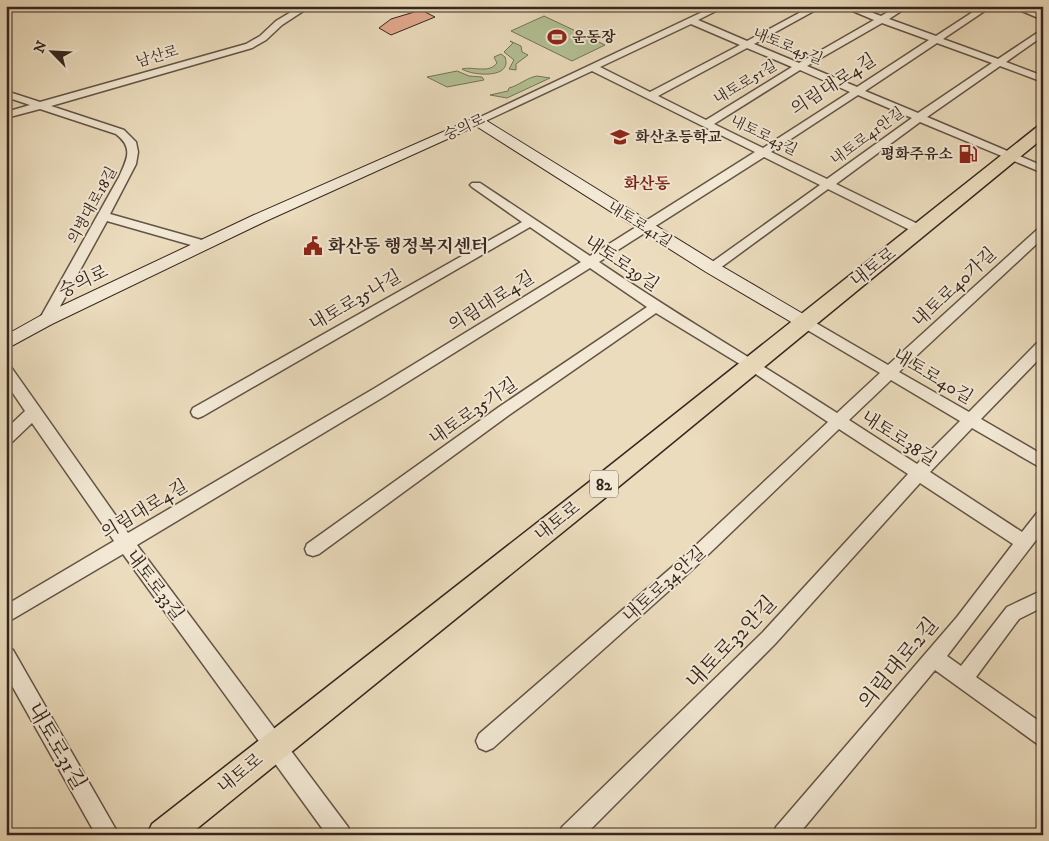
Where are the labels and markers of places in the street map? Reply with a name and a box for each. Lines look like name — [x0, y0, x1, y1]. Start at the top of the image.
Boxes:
sports icon: 운동장 — [546, 26, 568, 48]
place label: 운동장 — [572, 28, 616, 47]
school or university icon: 화산초등학교 — [609, 126, 631, 148]
place label: 화산초등학교 — [635, 128, 722, 147]
fuel station icon: 평화주유소 — [957, 143, 979, 165]
place label: 평화주유소 — [881, 145, 954, 164]
public building icon: 화산동 행정복지센터 — [302, 235, 324, 257]
place label: 화산동 행정복지센터 — [328, 236, 488, 258]

